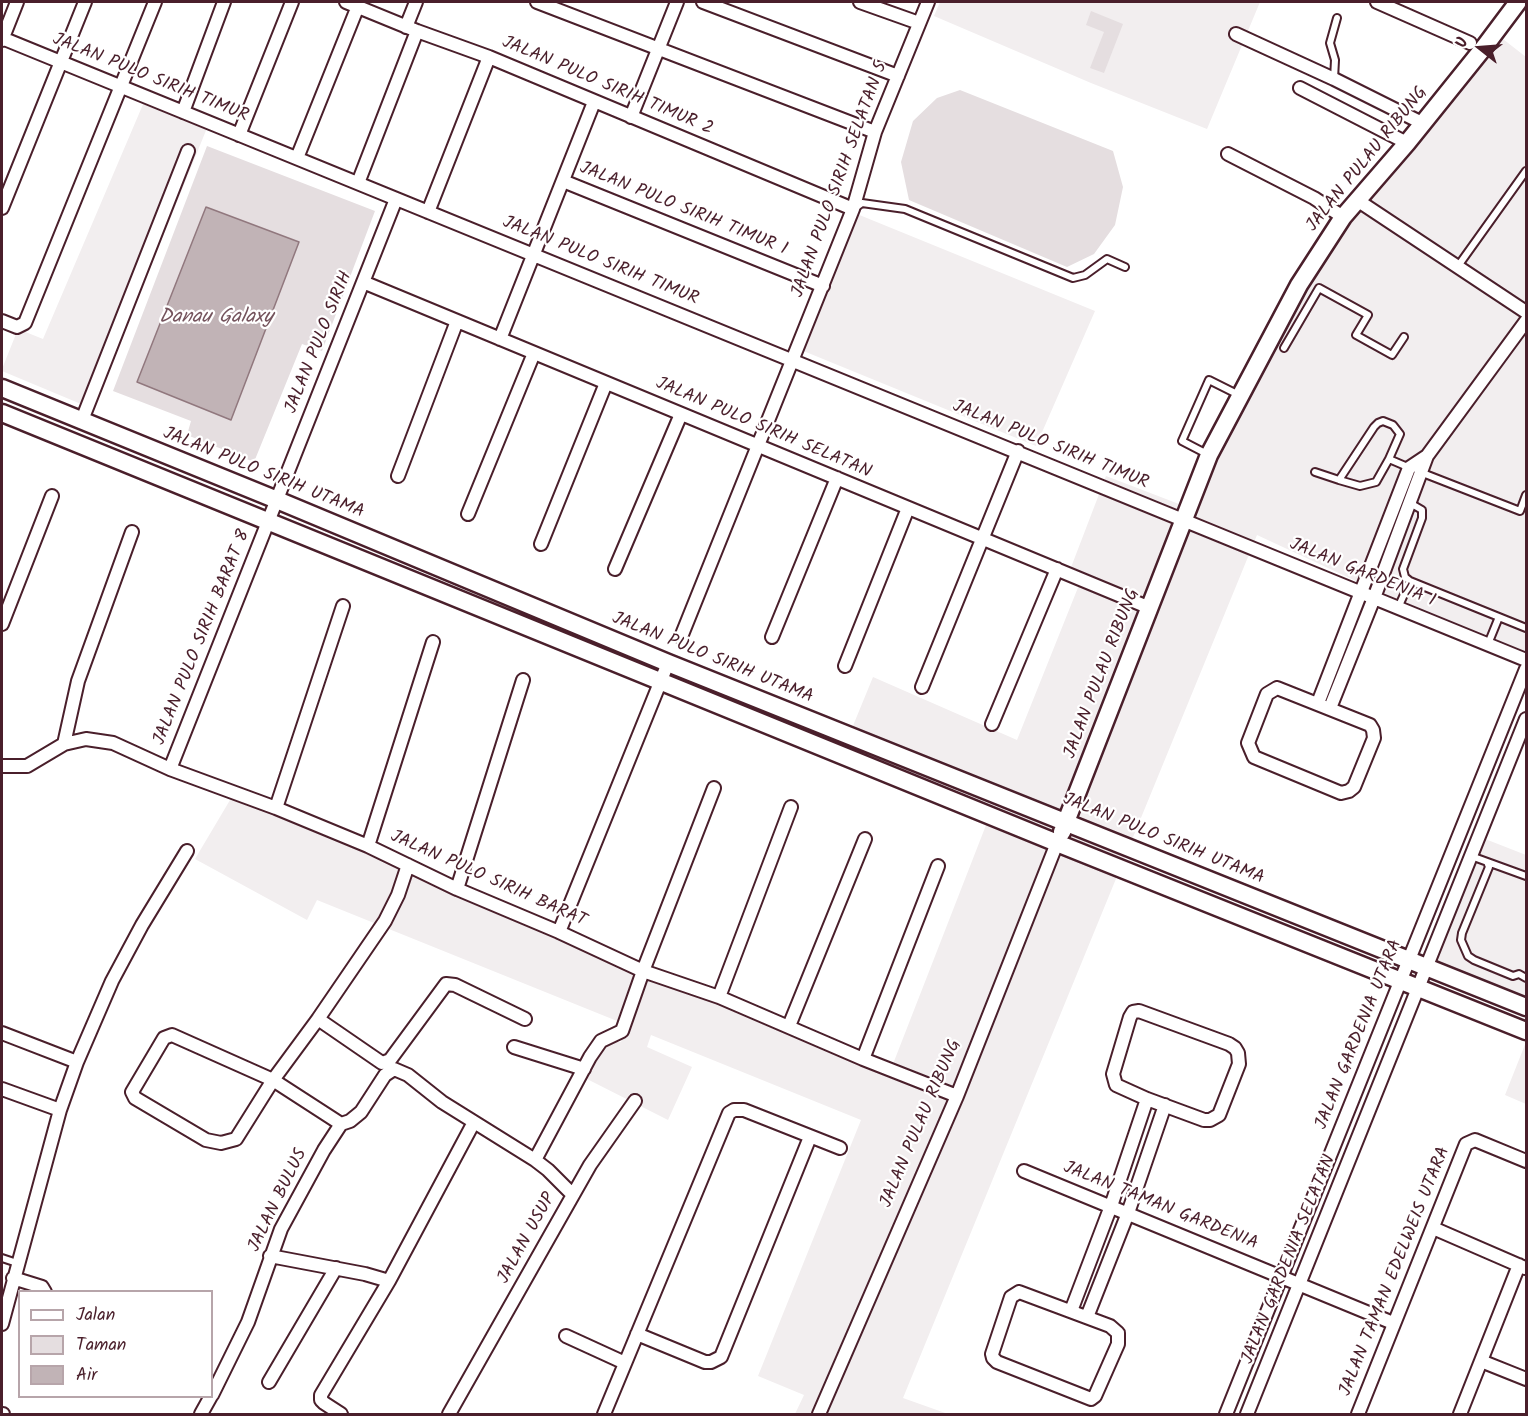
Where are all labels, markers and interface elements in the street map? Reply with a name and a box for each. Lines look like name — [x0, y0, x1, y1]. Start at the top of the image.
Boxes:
north arrow — [1450, 18, 1510, 78]
street label: JALAN PULO SIRIH TIMUR — [49, 30, 251, 128]
street label: JALAN PULO SIRIH TIMUR 2 — [498, 33, 716, 141]
text: U — [1449, 34, 1476, 51]
street label: JALAN PULO SIRIH SELATAN 5 — [788, 59, 894, 301]
street label: JALAN PULAU RIBUNG — [1303, 83, 1433, 237]
street label: JALAN PULO SIRIH TIMUR 1 — [576, 158, 790, 262]
street label: JALAN PULO SIRIH TIMUR — [499, 213, 701, 311]
street label: JALAN PULO SIRIH — [282, 269, 358, 417]
water label: Danau Galaxy — [159, 307, 273, 331]
street label: JALAN PULO SIRIH SELATAN — [652, 374, 874, 484]
street label: JALAN PULO SIRIH TIMUR — [949, 397, 1151, 495]
street label: JALAN PULO SIRIH UTAMA — [159, 424, 367, 524]
street label: JALAN PULO SIRIH BARAT 8 — [150, 527, 256, 749]
street label: JALAN GARDENIA 1 — [1286, 535, 1438, 613]
street label: JALAN PULAU RIBUNG — [1061, 586, 1145, 762]
street label: JALAN PULO SIRIH UTAMA — [608, 609, 816, 709]
street label: JALAN PULO SIRIH UTAMA — [1059, 790, 1267, 890]
street label: JALAN PULO SIRIH BARAT — [387, 827, 589, 933]
street label: JALAN GARDENIA UTARA — [1312, 937, 1408, 1133]
street label: JALAN PULAU RIBUNG — [877, 1037, 967, 1211]
street label: JALAN TAMAN EDELWEIS UTARA — [1336, 1144, 1456, 1400]
street label: JALAN BULUS — [245, 1146, 313, 1256]
street label: JALAN GARDENIA SELATAN — [1238, 1152, 1342, 1368]
street label: JALAN TAMAN GARDENIA — [1060, 1158, 1260, 1256]
street label: JALAN USUP — [494, 1190, 562, 1288]
legend — [18, 1290, 213, 1398]
text: Jalan — [76, 1301, 115, 1330]
text: Taman — [76, 1331, 126, 1360]
text: Air — [76, 1361, 97, 1390]

